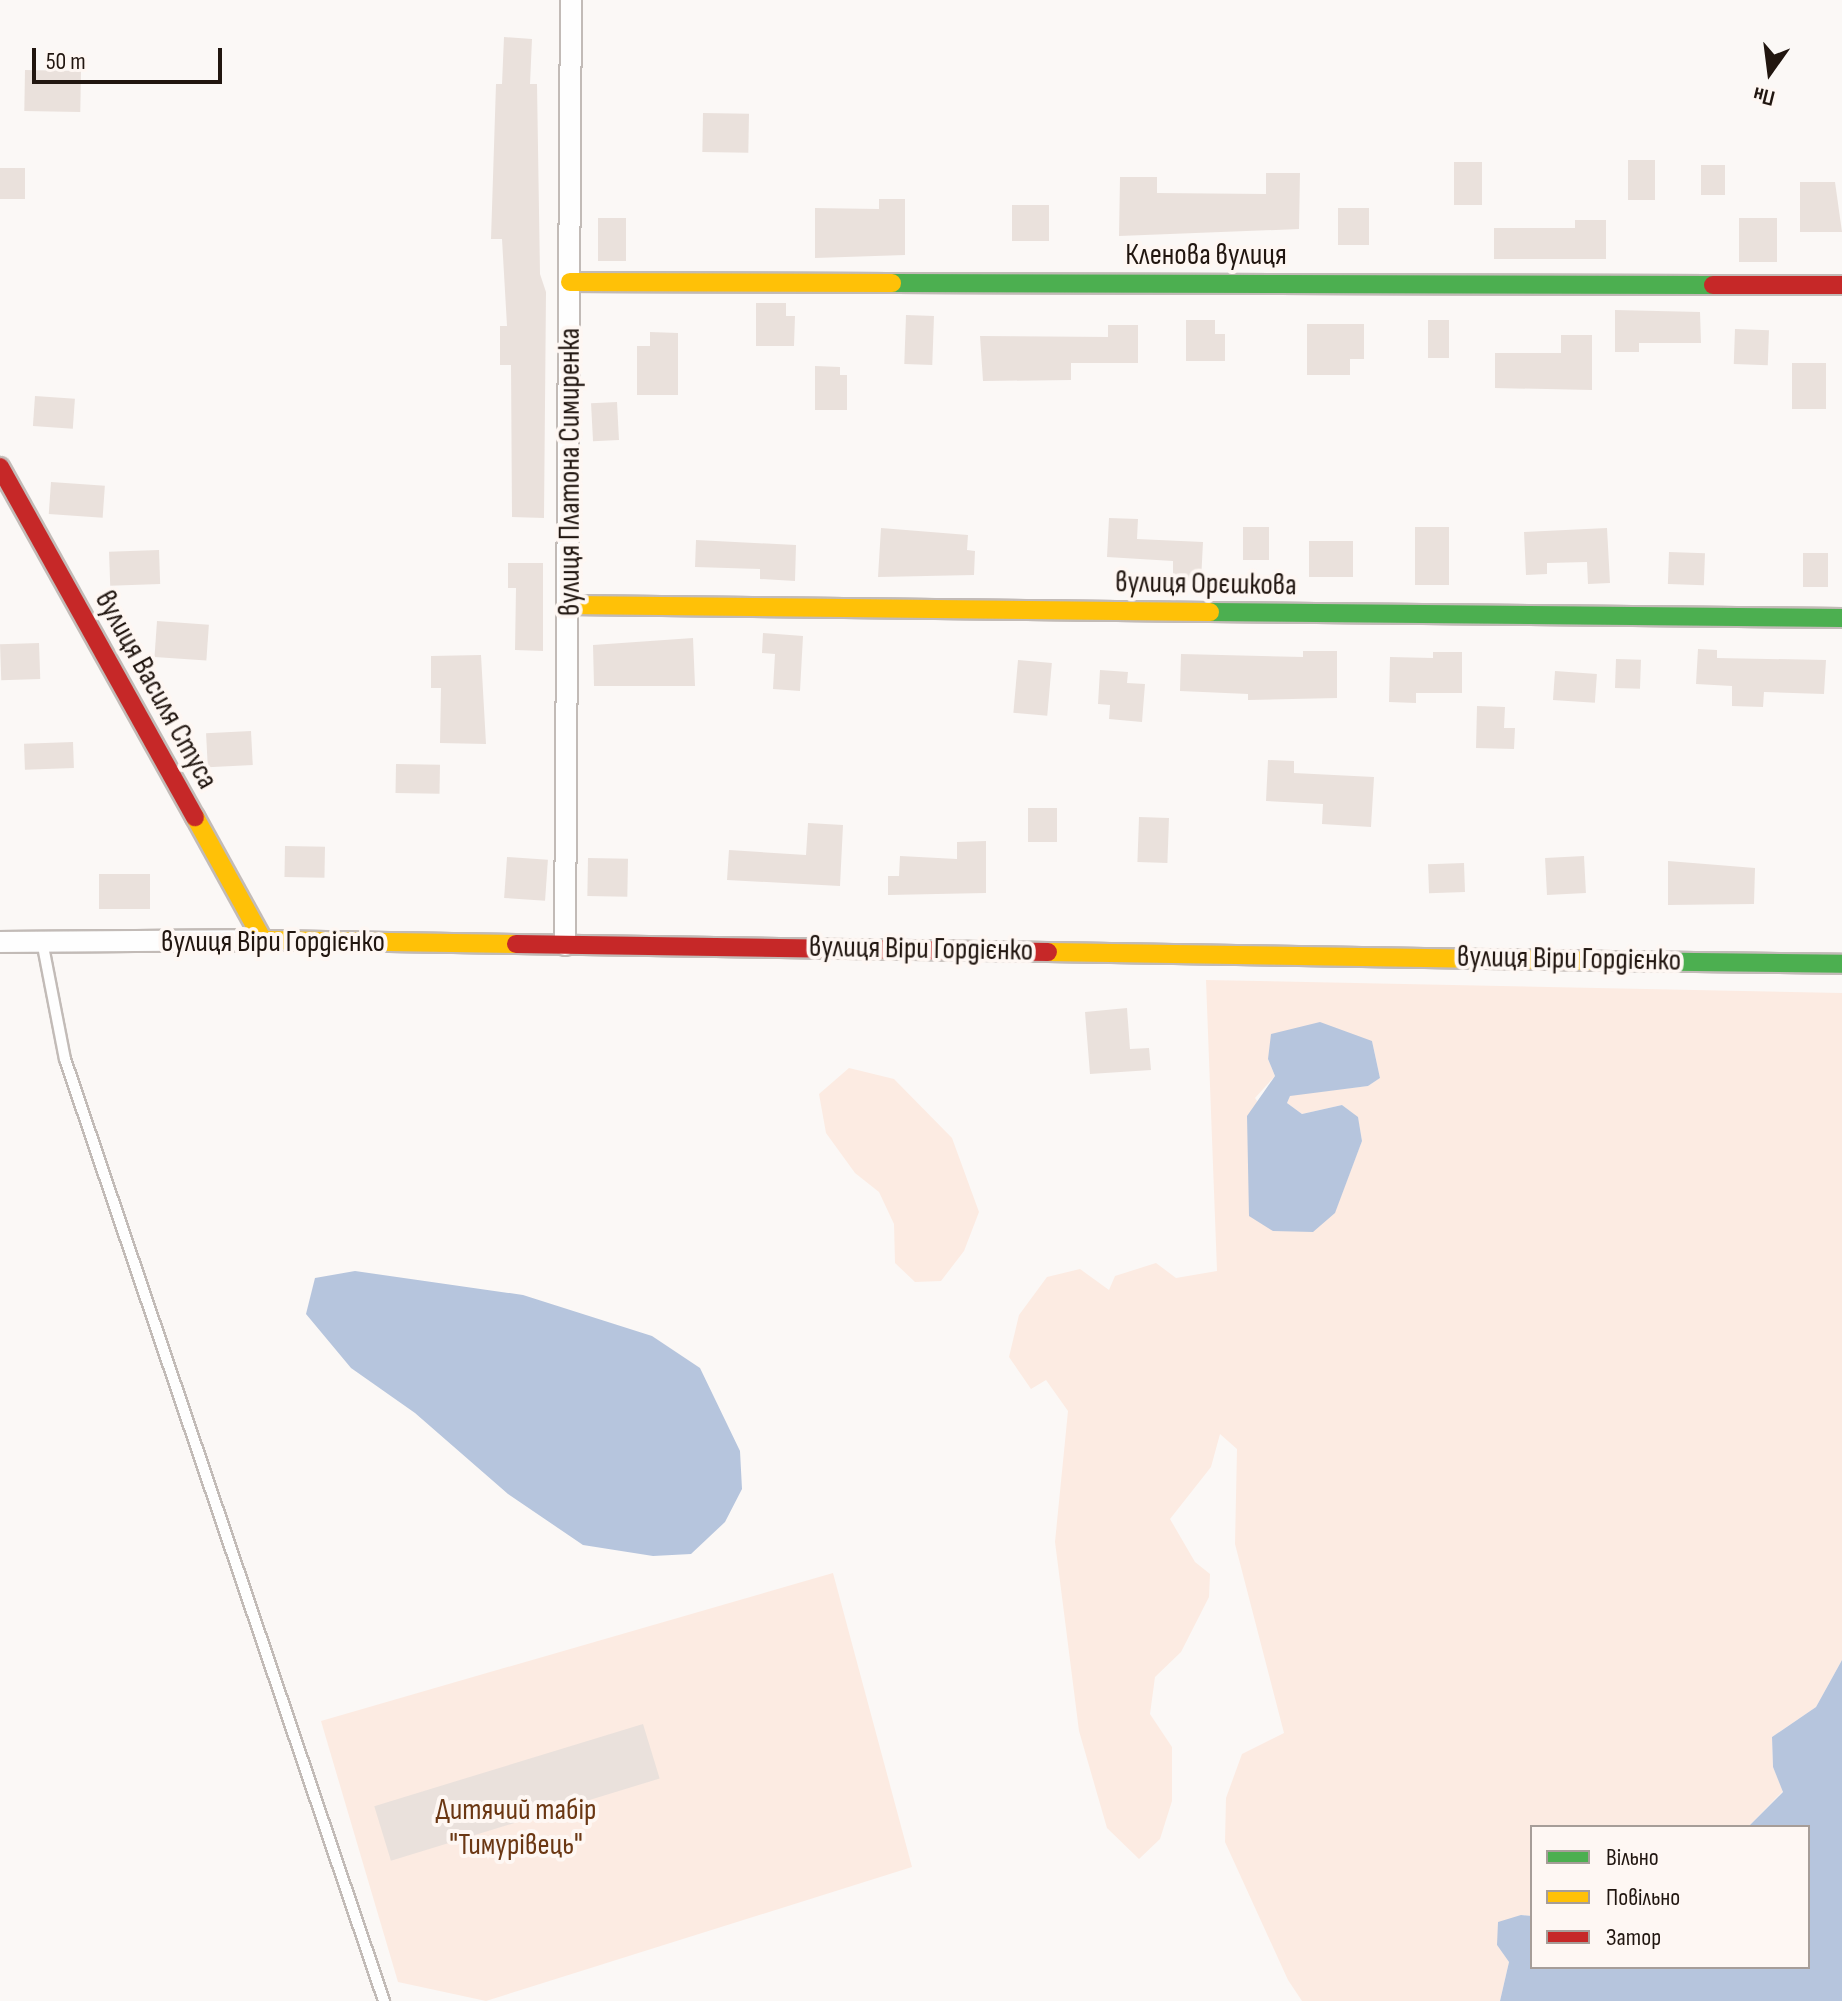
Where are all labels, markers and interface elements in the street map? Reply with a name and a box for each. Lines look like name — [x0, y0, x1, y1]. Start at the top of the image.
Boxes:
scale bar — [36, 32, 226, 82]
north arrow — [1730, 32, 1810, 112]
text: 50 m — [46, 47, 86, 76]
text: Пн — [1750, 80, 1778, 111]
street label: Кленова вулиця — [1125, 237, 1287, 273]
street label: вулиця Платона Симиренка — [552, 328, 588, 616]
street label: вулиця Орєшкова — [1115, 564, 1297, 604]
street label: вулиця Василя Стуса — [87, 585, 225, 795]
street label: вулиця Віри Гордієнко — [161, 924, 385, 960]
street label: вулиця Віри Гордієнко — [809, 929, 1033, 969]
street label: вулиця Віри Гордієнко — [1457, 939, 1681, 979]
park label: Дитячий табір "Тимурівець" — [435, 1792, 597, 1862]
legend — [1530, 1825, 1810, 1969]
text: Вільно — [1606, 1843, 1659, 1872]
text: Повільно — [1606, 1883, 1680, 1912]
text: Затор — [1606, 1923, 1661, 1952]

